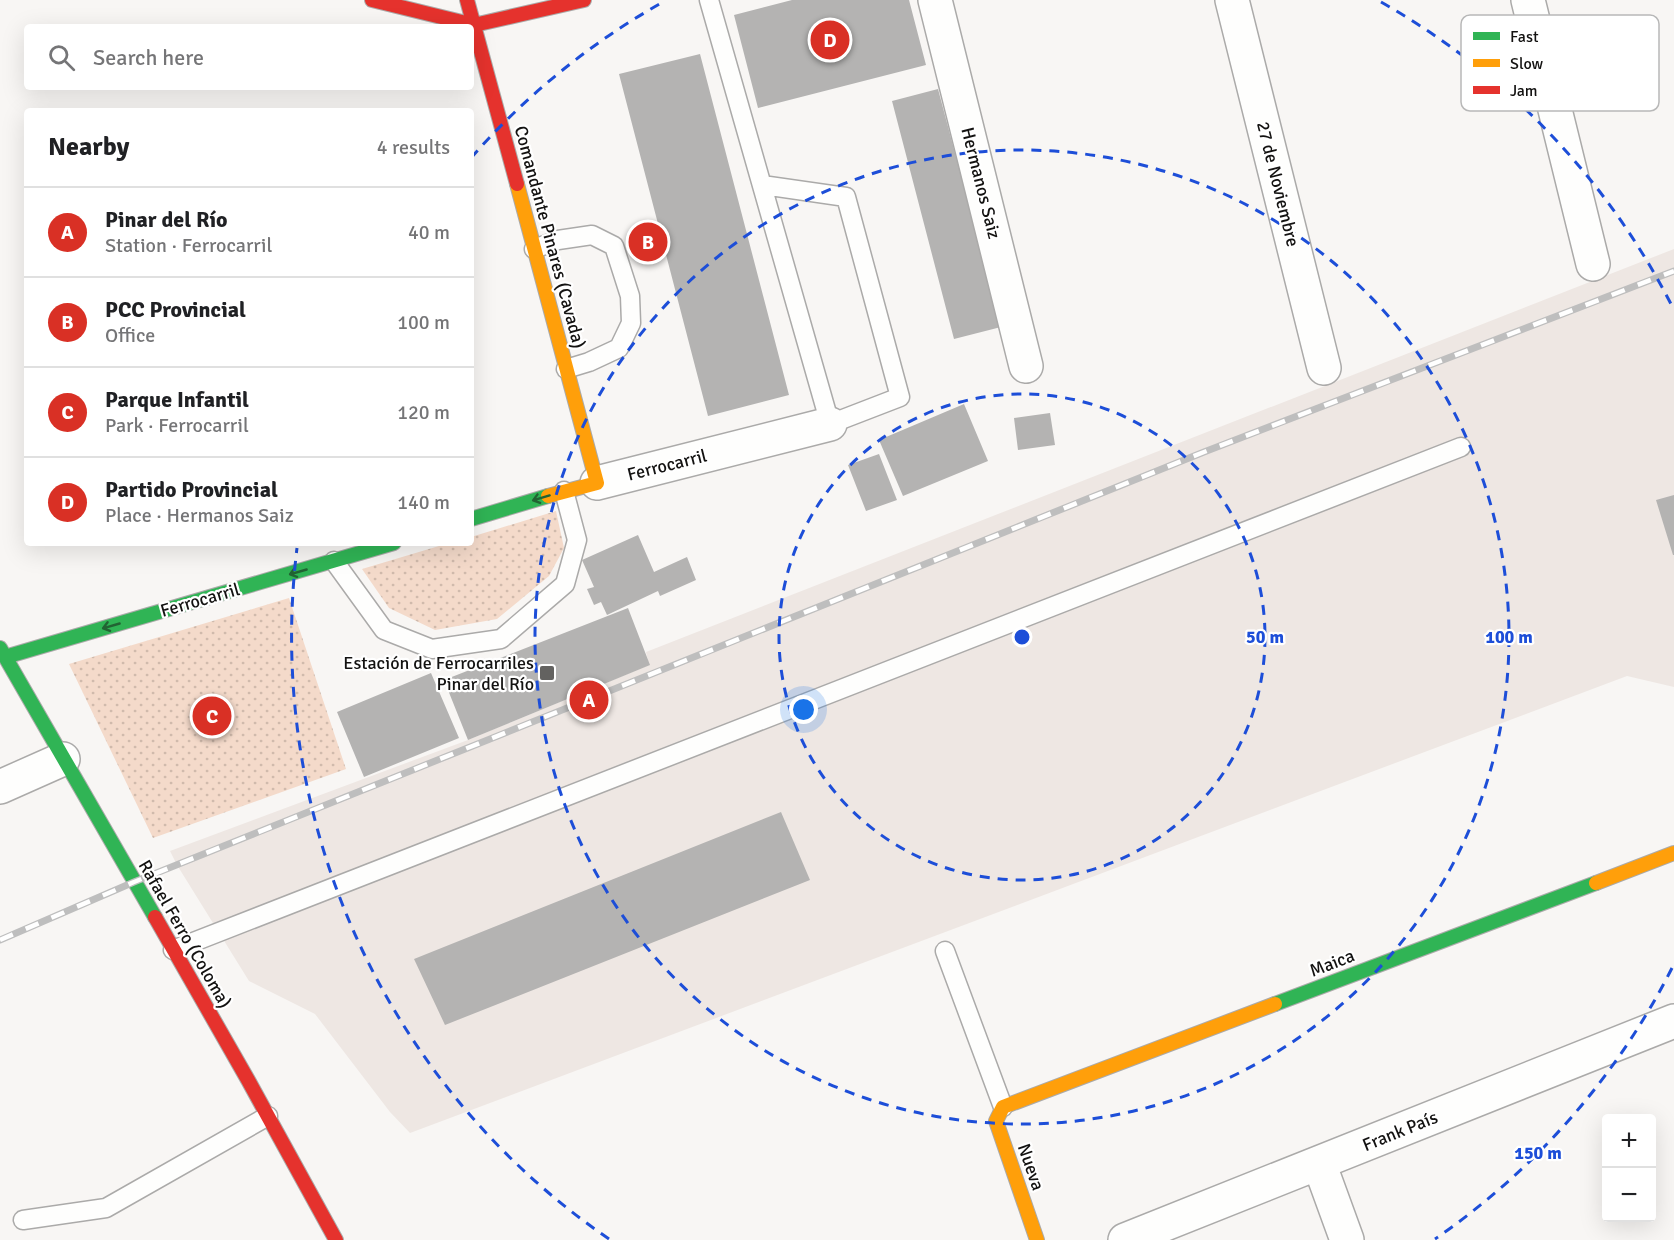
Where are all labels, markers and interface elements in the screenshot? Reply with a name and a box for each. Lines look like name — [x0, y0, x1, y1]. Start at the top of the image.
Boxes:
legend — [1461, 15, 1659, 111]
pin: D — [810, 18, 850, 63]
search box — [24, 24, 474, 90]
text: Fast — [1510, 27, 1539, 47]
icon: search — [45, 41, 78, 74]
text: Search here — [93, 44, 204, 71]
text: Slow — [1510, 54, 1544, 74]
text: Jam — [1510, 81, 1538, 101]
street label: 27 de Noviembre — [1252, 119, 1304, 249]
street label: Comandante Pinares (Cavada) — [510, 123, 590, 351]
street label: Hermanos Saiz — [956, 125, 1006, 241]
text: Nearby — [48, 131, 129, 163]
text: 4 results — [377, 135, 450, 160]
text: Pinar del Río — [105, 206, 227, 233]
text: A — [61, 220, 74, 245]
text: 40 m — [408, 220, 450, 245]
pin: B — [628, 220, 668, 264]
text: Station · Ferrocarril — [105, 233, 272, 258]
text: PCC Provincial — [105, 296, 246, 323]
text: B — [61, 310, 74, 335]
text: 100 m — [397, 310, 450, 335]
text: Office — [105, 323, 155, 348]
text: Parque Infantil — [105, 386, 249, 413]
text: C — [61, 400, 74, 425]
text: 120 m — [397, 400, 450, 425]
text: Park · Ferrocarril — [105, 413, 249, 438]
street label: Ferrocarril — [625, 444, 709, 486]
text: Partido Provincial — [105, 476, 278, 503]
text: D — [61, 490, 74, 515]
text: 140 m — [397, 490, 450, 515]
one-way arrow — [532, 493, 551, 504]
text: Place · Hermanos Saiz — [105, 503, 294, 528]
one-way arrow — [289, 567, 308, 578]
street label: Ferrocarril — [158, 578, 242, 622]
one-way arrow — [101, 621, 120, 632]
text: 50 m — [1246, 626, 1284, 648]
text: 100 m — [1485, 626, 1533, 648]
centre of rings — [1012, 627, 1032, 647]
place label: Estación de Ferrocarriles Pinar del Río — [343, 652, 534, 695]
marker: Estación de Ferrocarriles Pinar del Río — [538, 664, 556, 682]
pin: A — [570, 678, 608, 722]
pin: C — [192, 694, 232, 738]
your location — [789, 695, 818, 724]
street label: Rafael Ferro (Coloma) — [134, 856, 236, 1012]
street label: Maica — [1306, 944, 1358, 982]
street label: Frank País — [1359, 1106, 1441, 1156]
map controls — [1602, 1114, 1656, 1222]
button: + — [1602, 1114, 1656, 1168]
street label: Nueva — [1013, 1141, 1049, 1193]
text: 150 m — [1514, 1142, 1562, 1164]
button: − — [1602, 1168, 1656, 1222]

